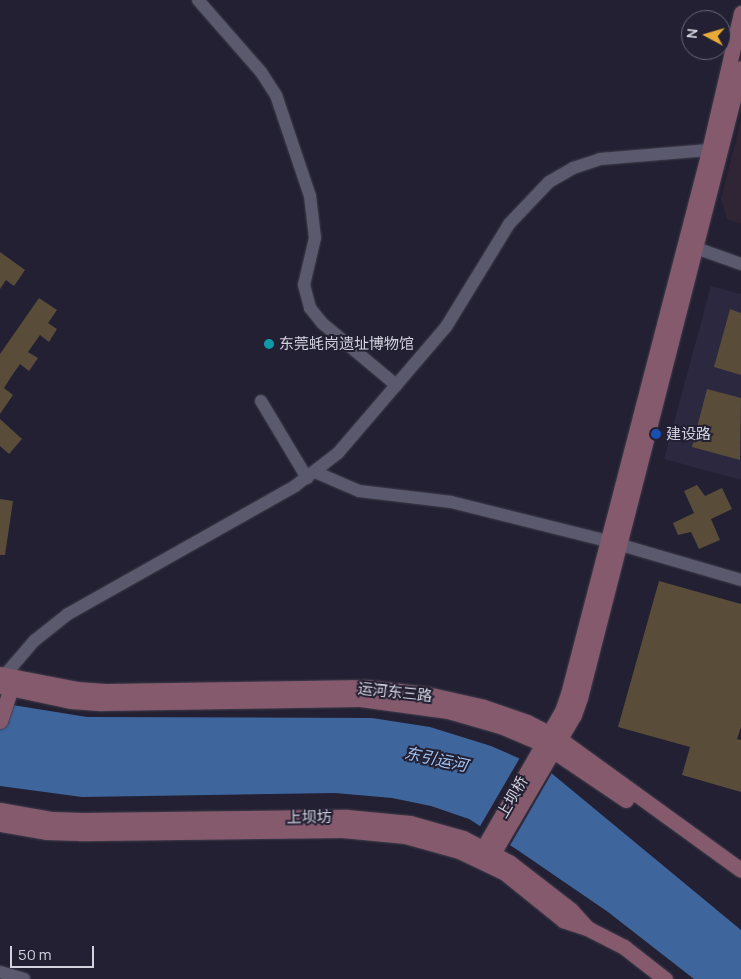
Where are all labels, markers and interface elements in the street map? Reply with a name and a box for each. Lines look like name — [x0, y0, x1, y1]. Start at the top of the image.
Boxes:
north arrow — [681, 10, 731, 60]
text: N — [682, 27, 702, 39]
place label: 东莞蚝岗遗址博物馆 — [279, 335, 414, 353]
marker: 东莞蚝岗遗址博物馆 — [263, 338, 275, 350]
place label: 建设路 — [666, 425, 711, 443]
marker: 建设路 — [650, 428, 662, 440]
street label: 运河东三路 — [357, 679, 433, 705]
water label: 东引运河 — [403, 743, 469, 775]
street label: 上坝桥 — [493, 773, 531, 821]
street label: 上坝坊 — [286, 808, 332, 826]
scale bar — [12, 936, 96, 968]
text: 50 m — [18, 944, 52, 965]

